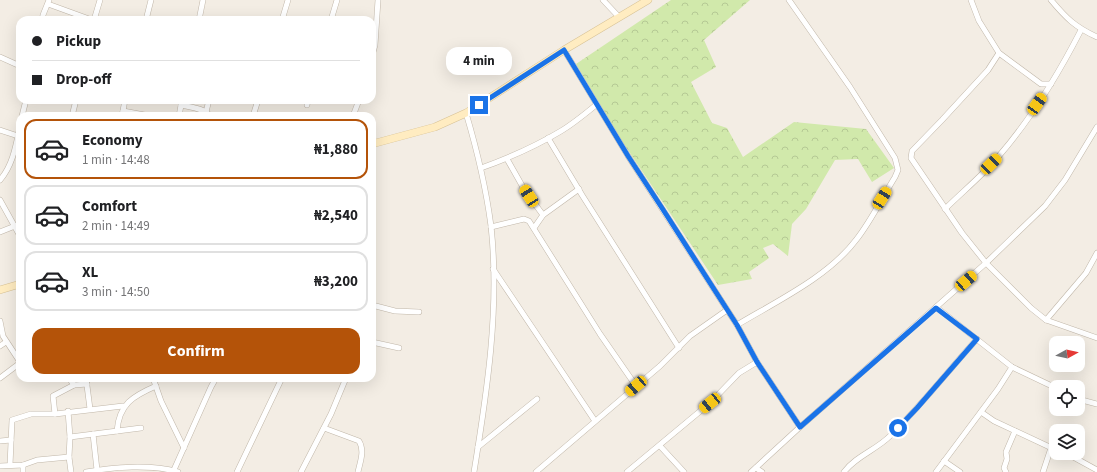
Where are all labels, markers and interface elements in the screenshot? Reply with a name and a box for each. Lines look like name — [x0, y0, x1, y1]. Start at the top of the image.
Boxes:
text: Pickup — [56, 31, 101, 52]
callout: 4 min — [446, 47, 512, 75]
text: 4 min — [463, 52, 495, 70]
text: Drop-off — [56, 69, 111, 90]
car — [1025, 91, 1049, 117]
route end — [470, 96, 488, 114]
text: Economy — [82, 130, 143, 151]
icon: car — [34, 131, 70, 167]
text: ₦1,880 — [314, 139, 358, 160]
text: 1 min · 14:48 — [82, 151, 150, 169]
car — [978, 151, 1004, 177]
car — [517, 183, 541, 209]
car — [871, 185, 893, 211]
text: Comfort — [82, 196, 137, 217]
icon: car — [34, 197, 70, 233]
text: ₦2,540 — [314, 205, 358, 226]
text: 2 min · 14:49 — [82, 217, 150, 235]
text: XL — [82, 262, 98, 283]
icon: car — [34, 263, 70, 299]
car — [953, 269, 979, 293]
text: ₦3,200 — [314, 271, 358, 292]
text: 3 min · 14:50 — [82, 283, 150, 301]
button: Confirm — [32, 328, 360, 374]
north arrow — [1049, 336, 1085, 372]
map controls — [1049, 336, 1085, 460]
car — [623, 374, 649, 398]
button: locate — [1049, 380, 1085, 416]
car — [697, 391, 723, 415]
route start — [889, 419, 907, 437]
button: layers — [1049, 424, 1085, 460]

